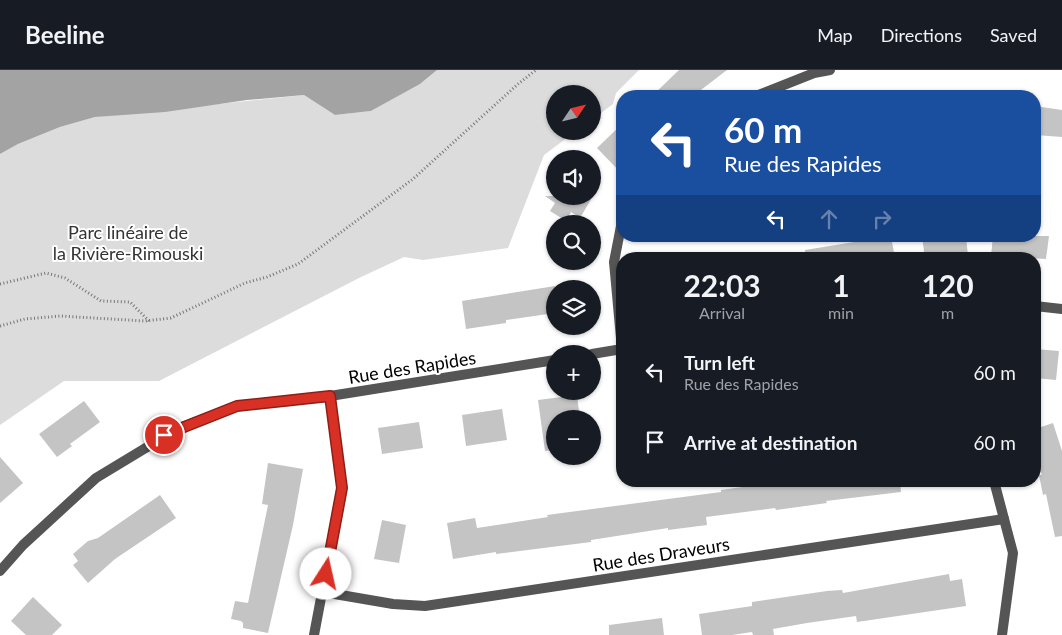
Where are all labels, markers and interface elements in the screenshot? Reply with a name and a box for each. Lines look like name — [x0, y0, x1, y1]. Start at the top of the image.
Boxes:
text: Beeline — [25, 20, 105, 49]
text: Map — [817, 24, 853, 46]
text: Directions — [881, 24, 962, 46]
text: Saved — [990, 24, 1037, 46]
north arrow — [546, 85, 601, 140]
map controls — [546, 85, 601, 465]
text: 60 m — [724, 108, 802, 150]
icon: left — [641, 110, 706, 175]
button: sound — [546, 150, 601, 205]
text: Rue des Rapides — [724, 150, 882, 177]
icon: left — [762, 205, 790, 233]
icon: ahead — [815, 205, 843, 233]
icon: right — [868, 205, 896, 233]
button: search — [546, 215, 601, 270]
park label: Parc linéaire de la Rivière-Rimouski — [53, 221, 203, 264]
text: 22:03 — [683, 267, 761, 303]
text: 1 — [832, 267, 850, 303]
text: 120 — [921, 267, 974, 303]
button: layers — [546, 280, 601, 335]
text: Arrival — [699, 303, 745, 322]
text: min — [828, 303, 854, 322]
text: m — [941, 303, 954, 322]
button: + — [546, 345, 601, 400]
street label: Rue des Rapides — [347, 346, 478, 388]
text: Turn left — [684, 351, 755, 374]
icon: left — [641, 358, 669, 386]
text: 60 m — [973, 361, 1016, 384]
text: Rue des Rapides — [684, 374, 799, 393]
button: − — [546, 410, 601, 465]
pin — [143, 414, 185, 456]
icon: arrive — [150, 421, 178, 449]
icon: arrive — [641, 428, 669, 456]
text: Arrive at destination — [684, 431, 857, 454]
text: 60 m — [973, 431, 1016, 454]
street label: Rue des Draveurs — [591, 532, 731, 576]
position arrow — [299, 547, 351, 599]

